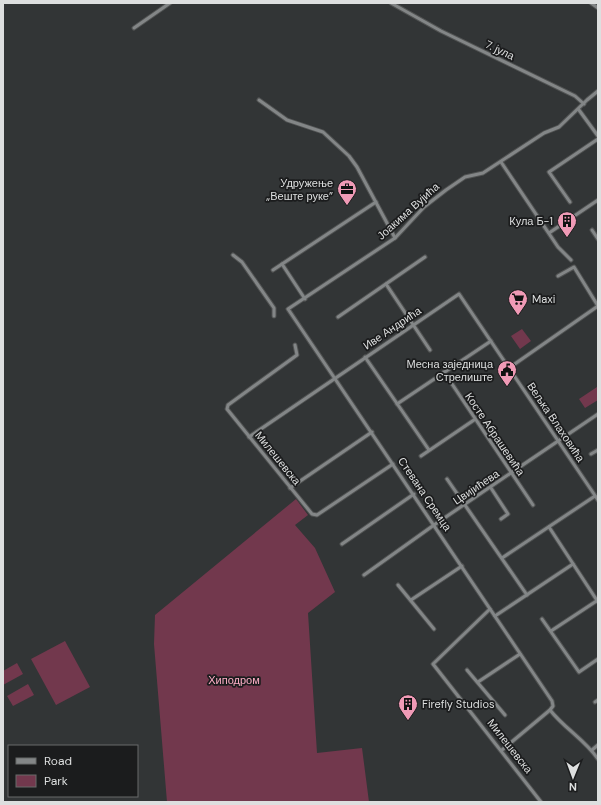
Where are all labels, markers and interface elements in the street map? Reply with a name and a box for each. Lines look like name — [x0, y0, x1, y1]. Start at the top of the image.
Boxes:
street label: 7. јула — [483, 37, 518, 63]
place label: Удружење „Веште руке” — [266, 176, 333, 203]
office icon: Удружење „Веште руке” — [336, 178, 358, 206]
street label: Јоакима Вујића — [374, 179, 443, 243]
building icon: Кула Б-1 — [556, 210, 578, 238]
place label: Кула Б-1 — [509, 214, 553, 228]
supermarket icon: Maxi — [507, 288, 529, 316]
place label: Maxi — [532, 292, 555, 306]
street label: Иве Андрића — [360, 303, 424, 353]
place label: Месна заједница Стрелиште — [406, 357, 494, 384]
public building icon: Месна заједница Стрелиште — [496, 359, 518, 387]
street label: Вељка Влаховића — [524, 379, 588, 465]
street label: Косте Абрашевића — [462, 390, 528, 479]
street label: Милешевска — [252, 428, 305, 488]
street label: Стевана Сремца — [395, 454, 455, 534]
street label: Цвијићева — [450, 466, 503, 508]
park label: Хиподром — [208, 673, 260, 687]
building icon: Firefly Studios — [397, 693, 419, 721]
place label: Firefly Studios — [422, 697, 494, 711]
street label: Милешевска — [484, 716, 536, 777]
legend — [8, 745, 138, 797]
text: Road — [44, 753, 72, 769]
north arrow — [553, 757, 593, 797]
text: Park — [44, 773, 68, 789]
text: N — [569, 780, 577, 794]

